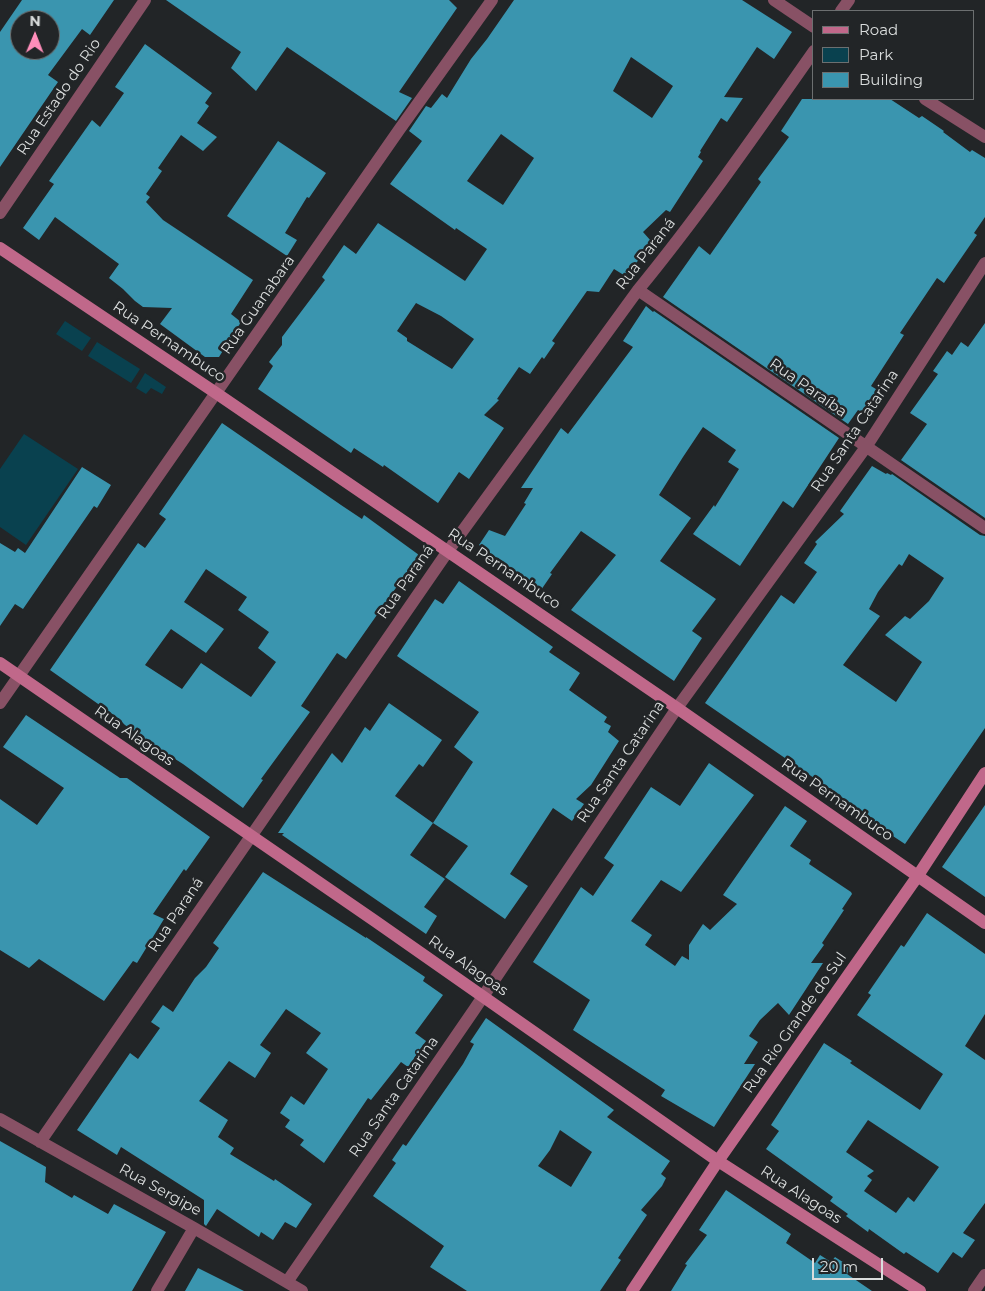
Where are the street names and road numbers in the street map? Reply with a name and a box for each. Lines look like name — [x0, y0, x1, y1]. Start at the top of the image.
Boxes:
street label: Rua Estado do Rio — [13, 35, 105, 159]
street label: Rua Paraná — [612, 214, 680, 294]
street label: Rua Guanabara — [217, 252, 299, 358]
street label: Rua Pernambuco — [109, 298, 229, 386]
street label: Rua Paraíba — [766, 355, 850, 421]
street label: Rua Santa Catarina — [807, 367, 903, 495]
street label: Rua Pernambuco — [444, 525, 564, 613]
street label: Rua Paraná — [374, 541, 438, 623]
street label: Rua Santa Catarina — [573, 698, 669, 826]
street label: Rua Alagoas — [91, 702, 177, 770]
street label: Rua Pernambuco — [778, 755, 896, 845]
street label: Rua Paraná — [144, 874, 208, 956]
street label: Rua Alagoas — [425, 932, 511, 1000]
street label: Rua Rio Grande do Sul — [739, 949, 851, 1097]
street label: Rua Santa Catarina — [345, 1033, 443, 1161]
street label: Rua Sergipe — [116, 1160, 204, 1220]
street label: Rua Alagoas — [757, 1162, 845, 1228]

